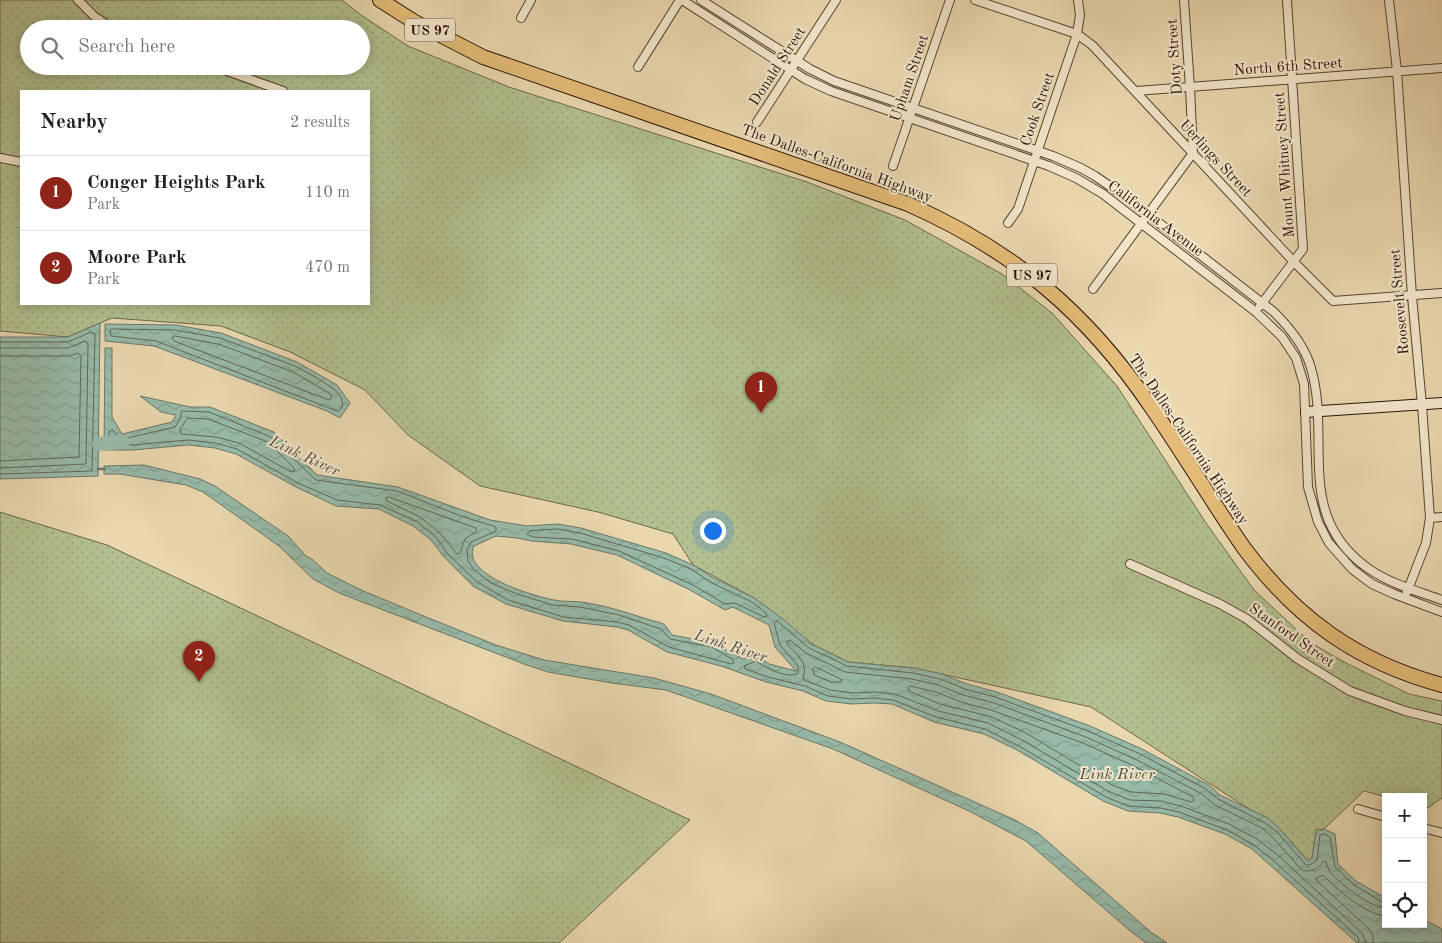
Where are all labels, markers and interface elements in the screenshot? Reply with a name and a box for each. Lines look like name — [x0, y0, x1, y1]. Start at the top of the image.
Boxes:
road number: US 97 — [405, 18, 455, 42]
street label: Doty Street — [1165, 18, 1186, 95]
search box — [20, 20, 370, 75]
street label: Donald Street — [747, 25, 809, 109]
street label: Upham Street — [889, 33, 932, 124]
icon: search — [38, 34, 66, 62]
text: Search here — [78, 38, 175, 57]
street label: North 6th Street — [1233, 56, 1343, 79]
street label: Cook Street — [1019, 71, 1058, 148]
street label: Mount Whitney Street — [1273, 92, 1298, 238]
text: Nearby — [40, 112, 108, 133]
text: 2 results — [290, 115, 350, 131]
street label: Uerlings Street — [1176, 118, 1254, 200]
street label: The Dalles-California Highway — [739, 123, 934, 206]
text: Conger Heights Park — [87, 174, 266, 193]
street label: California Avenue — [1104, 178, 1206, 260]
text: 1 — [51, 185, 61, 201]
text: 110 m — [305, 185, 350, 201]
text: Park — [87, 197, 120, 213]
street label: Roosevelt Street — [1388, 248, 1413, 356]
text: Moore Park — [87, 249, 187, 268]
text: 2 — [51, 260, 61, 276]
text: 470 m — [305, 260, 350, 276]
road number: US 97 — [1007, 264, 1057, 286]
text: Park — [87, 272, 120, 288]
street label: The Dalles-California Highway — [1125, 352, 1251, 528]
pin: 1 — [745, 372, 777, 413]
water label: Link River — [266, 433, 343, 480]
your location — [700, 518, 726, 544]
street label: Stanford Street — [1246, 601, 1337, 671]
water label: Link River — [691, 627, 770, 667]
pin: 2 — [183, 641, 215, 682]
water label: Link River — [1078, 767, 1156, 783]
map controls — [1382, 793, 1427, 928]
button: + — [1382, 793, 1427, 838]
button: − — [1382, 838, 1427, 883]
button: locate — [1382, 883, 1427, 928]

